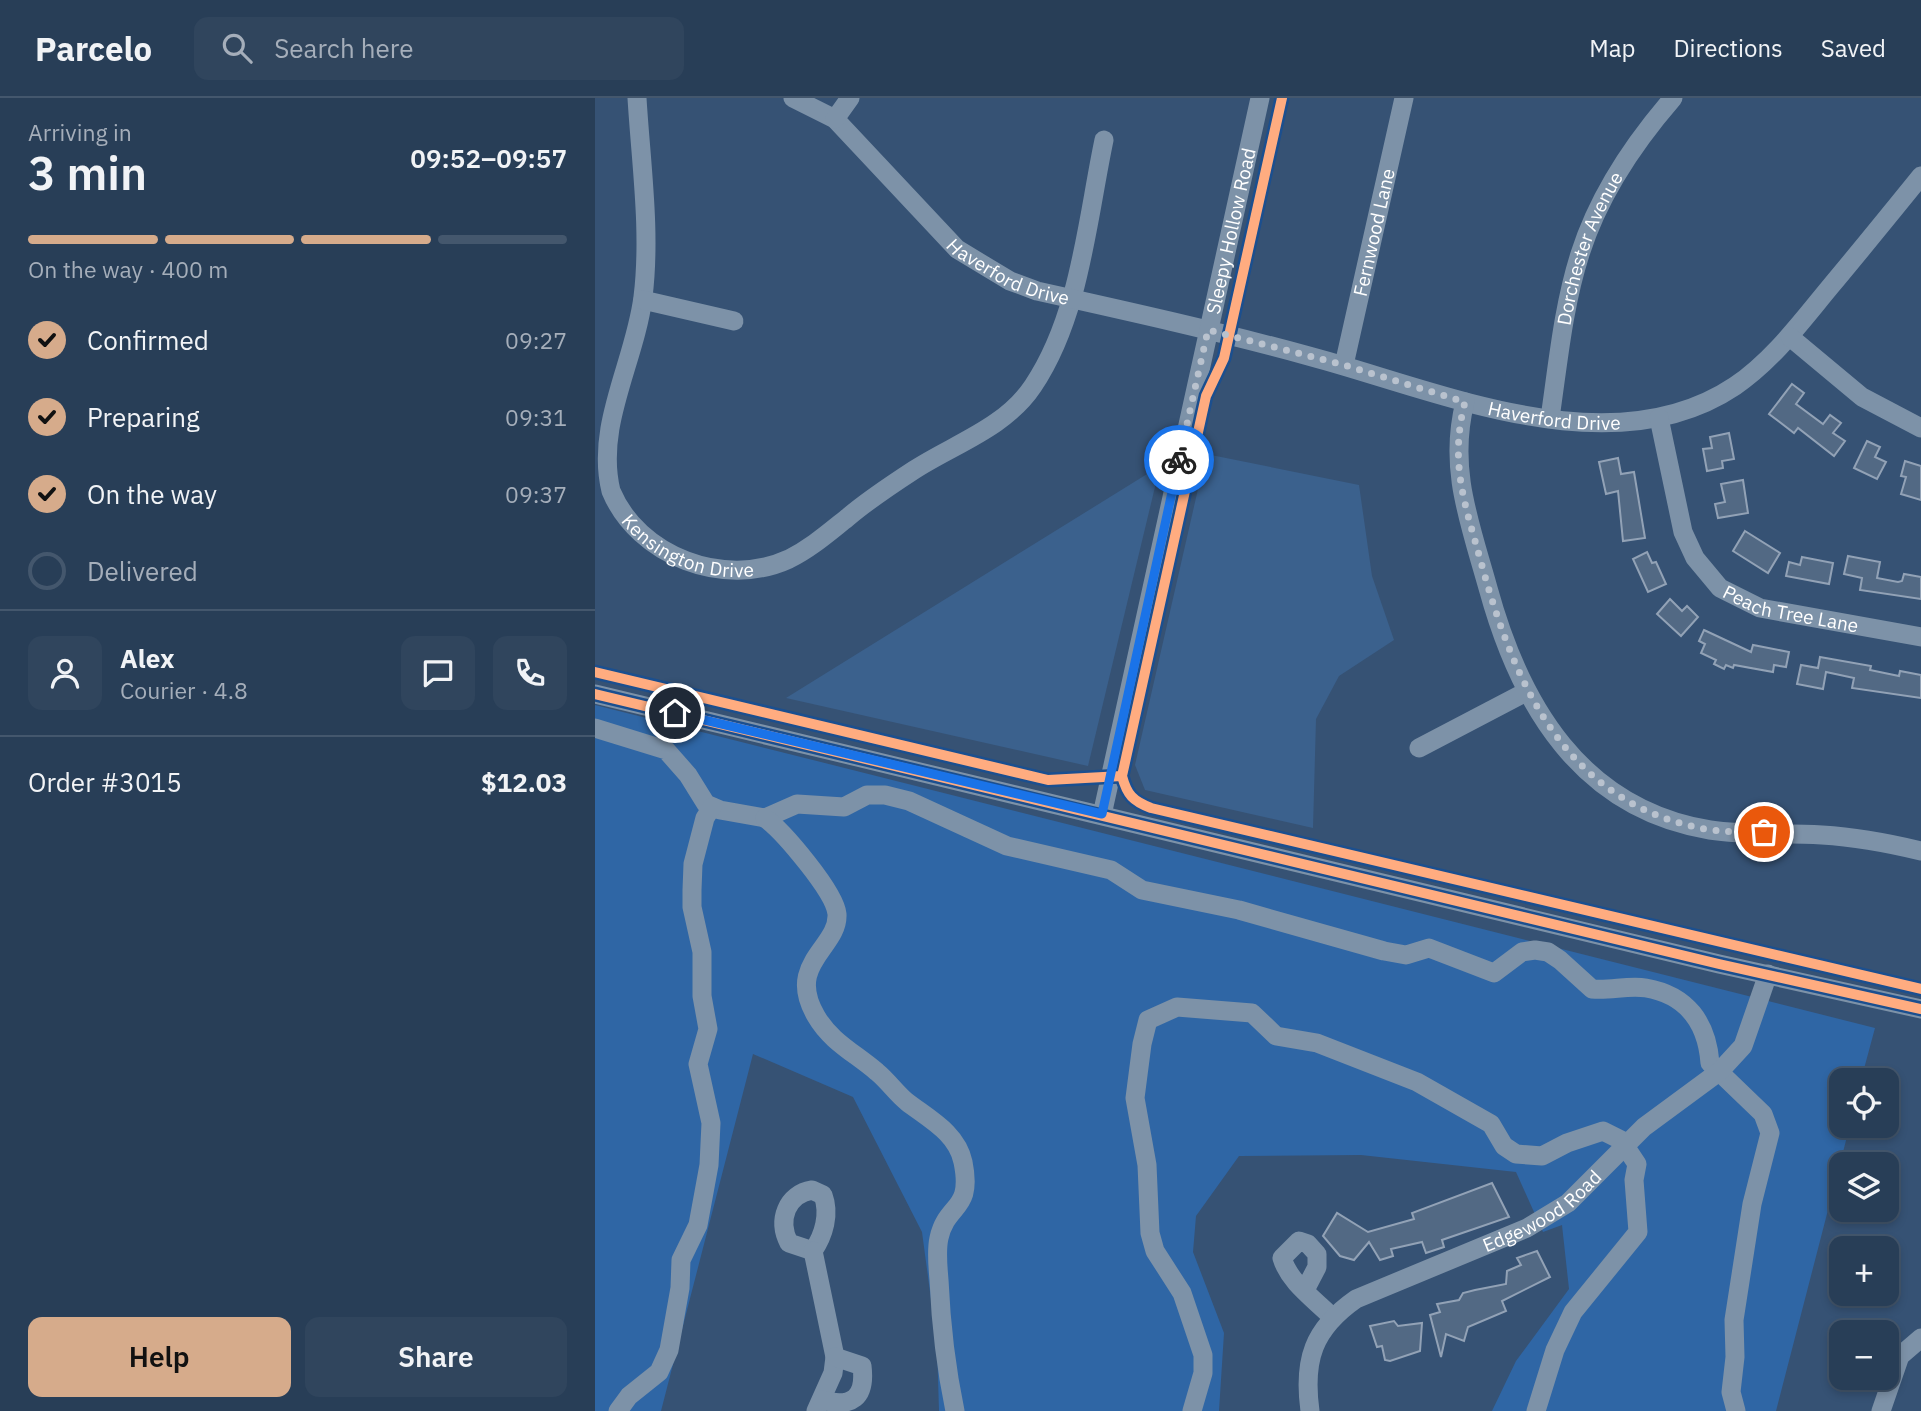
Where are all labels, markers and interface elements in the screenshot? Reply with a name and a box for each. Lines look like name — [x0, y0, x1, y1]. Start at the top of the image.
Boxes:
search box — [194, 17, 684, 80]
text: Parcelo — [35, 27, 152, 70]
icon: search — [218, 29, 256, 67]
text: Search here — [274, 31, 414, 65]
text: Map — [1589, 32, 1635, 64]
text: Directions — [1673, 32, 1783, 64]
text: Saved — [1821, 32, 1886, 64]
text: Arriving in — [28, 117, 132, 147]
text: 09:52–09:57 — [410, 141, 567, 175]
text: 3 min — [28, 143, 147, 203]
street label: Sleepy Hollow Road — [1201, 146, 1261, 316]
street label: Fernwood Lane — [1348, 166, 1400, 299]
street label: Dorchester Avenue — [1552, 167, 1628, 327]
street label: Haverford Drive — [941, 234, 1072, 310]
text: On the way · 400 m — [28, 254, 228, 284]
icon: check — [28, 321, 66, 359]
text: Confirmed — [87, 323, 209, 357]
text: 09:27 — [505, 325, 567, 355]
street label: Haverford Drive — [1486, 396, 1621, 435]
icon: check — [28, 398, 66, 436]
text: Preparing — [87, 400, 200, 434]
text: 09:31 — [505, 402, 567, 432]
courier — [1144, 425, 1214, 495]
icon: bike — [1160, 441, 1198, 479]
icon: check — [28, 475, 66, 513]
text: On the way — [87, 477, 217, 511]
text: 09:37 — [505, 479, 567, 509]
street label: Kensington Drive — [617, 509, 755, 582]
text: Delivered — [87, 554, 198, 588]
street label: Peach Tree Lane — [1719, 579, 1861, 638]
button: person — [28, 636, 102, 710]
button: chat — [401, 636, 475, 710]
button: phone — [493, 636, 567, 710]
text: Alex — [120, 641, 174, 675]
text: Courier · 4.8 — [120, 675, 248, 705]
pin — [645, 683, 705, 743]
icon: home — [656, 694, 694, 732]
text: Order #3015 — [28, 765, 182, 799]
text: $12.03 — [481, 765, 567, 799]
pin — [1734, 802, 1794, 862]
icon: bag — [1745, 813, 1783, 851]
map controls — [1829, 1068, 1899, 1390]
button: locate — [1829, 1068, 1899, 1138]
button: layers — [1829, 1152, 1899, 1222]
street label: Edgewood Road — [1479, 1165, 1606, 1257]
button: + — [1829, 1236, 1899, 1306]
button: Help — [28, 1317, 291, 1397]
button: Share — [305, 1317, 567, 1397]
button: − — [1829, 1320, 1899, 1390]

